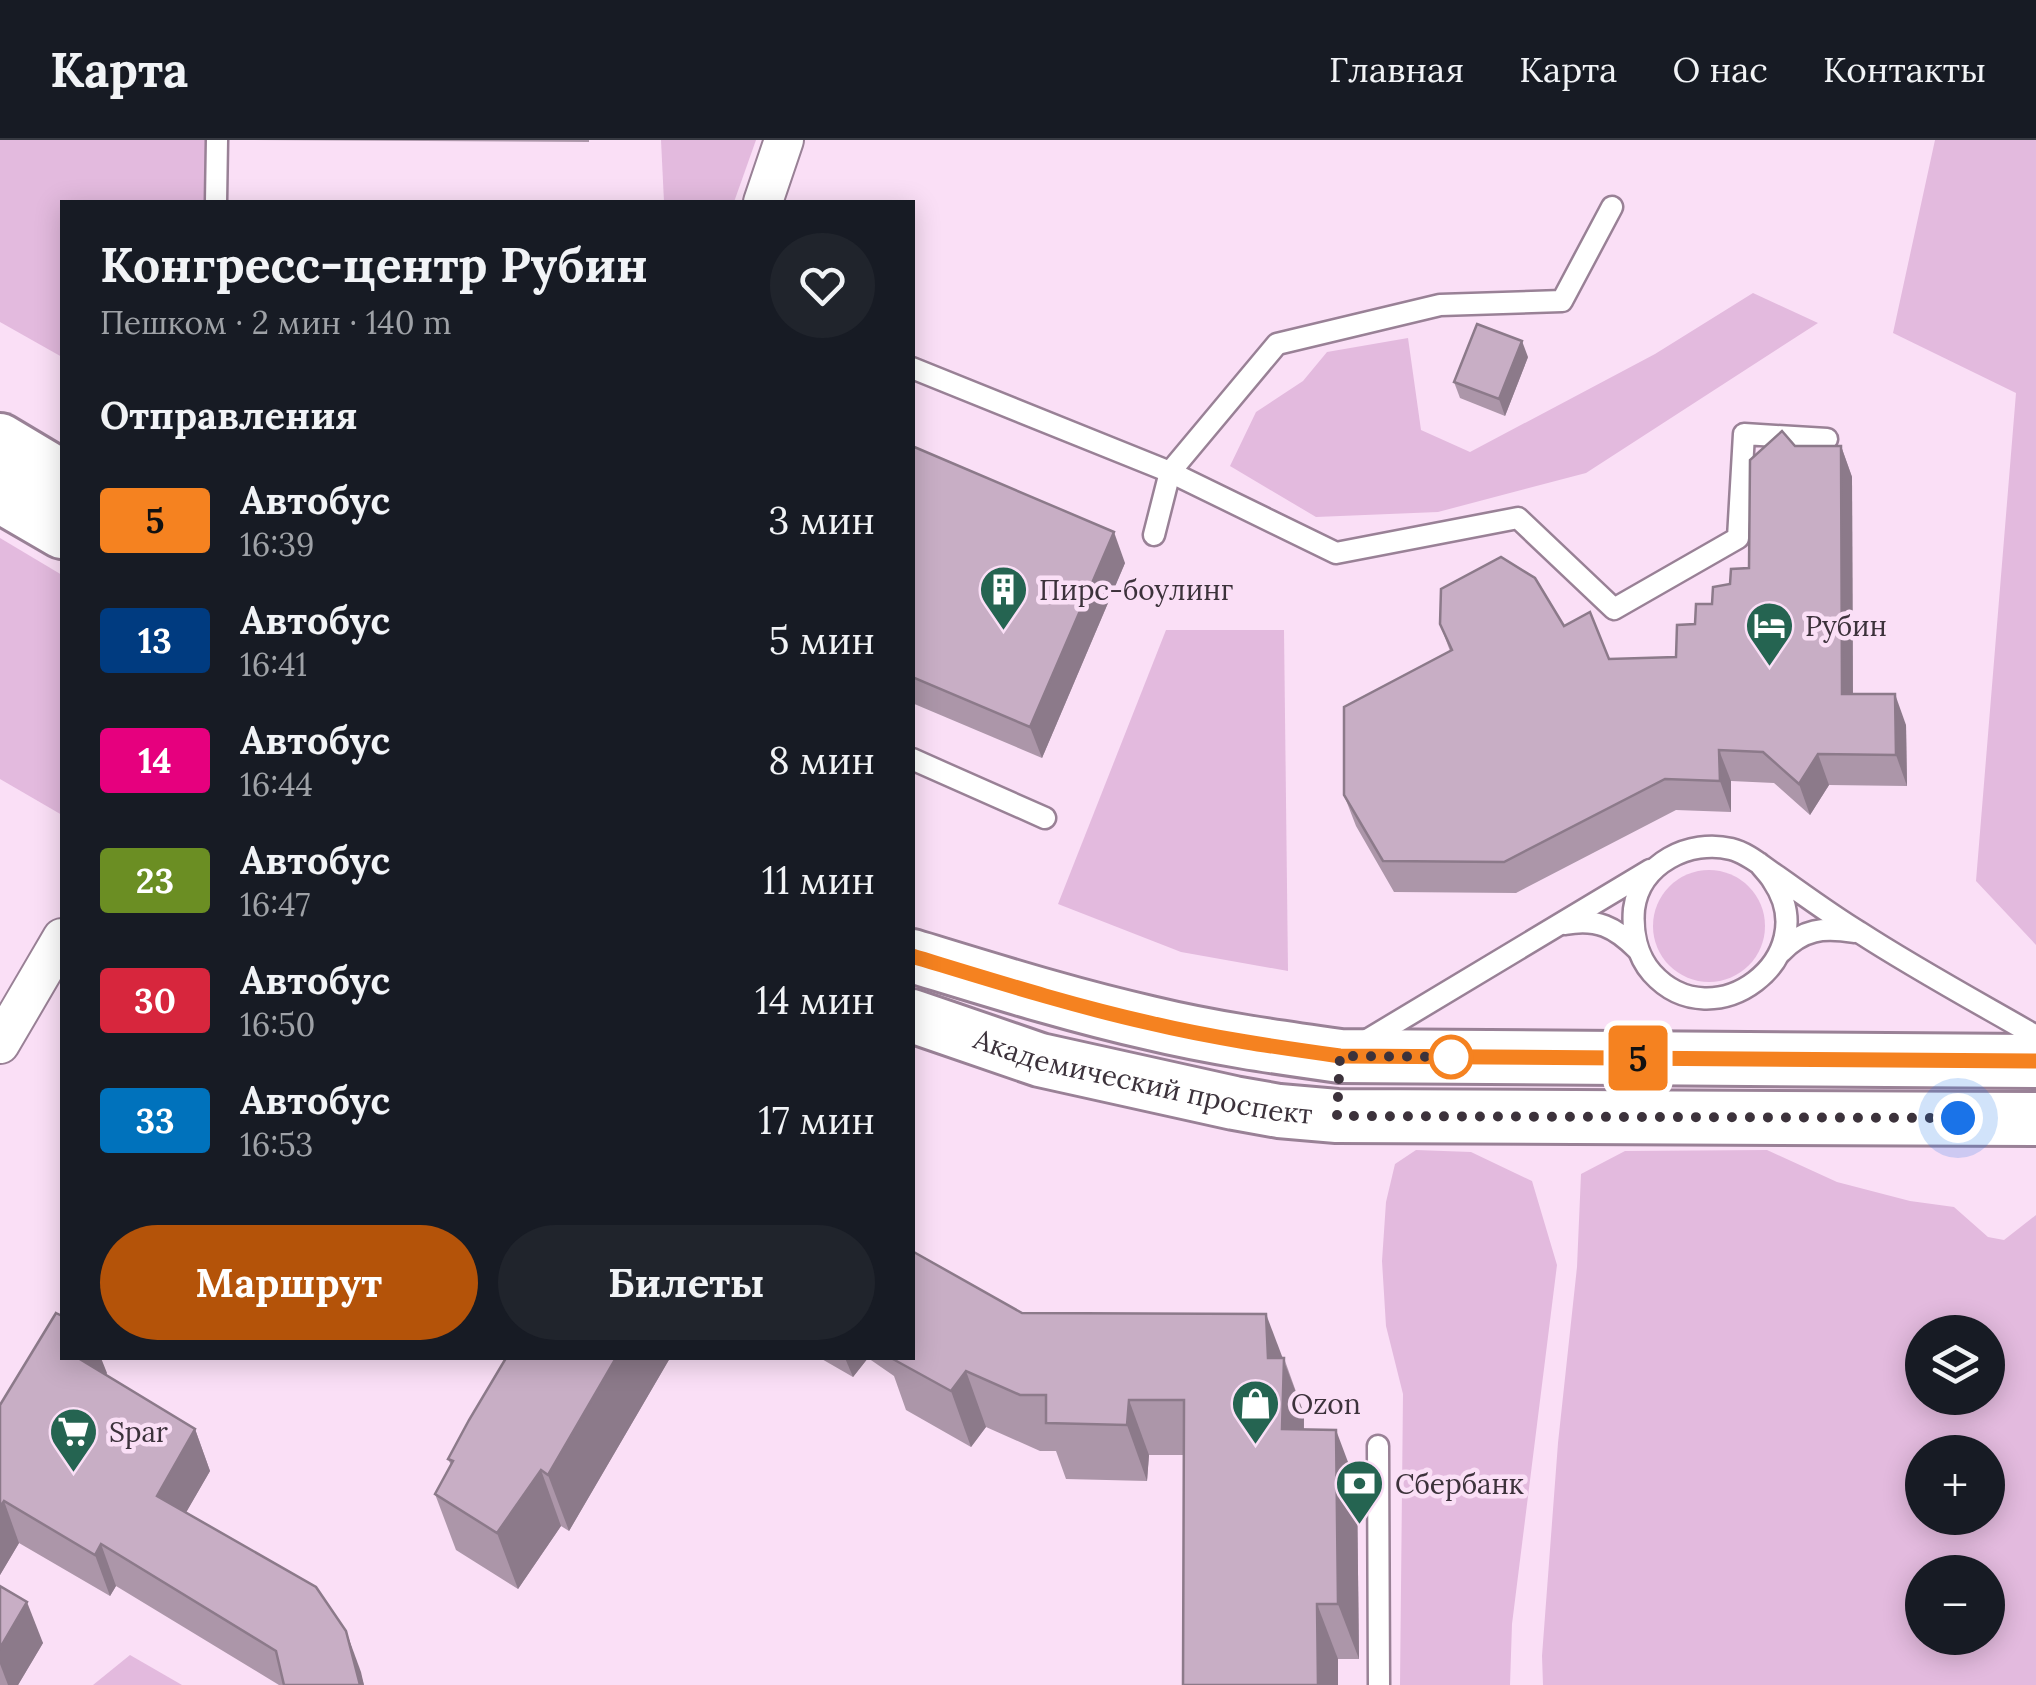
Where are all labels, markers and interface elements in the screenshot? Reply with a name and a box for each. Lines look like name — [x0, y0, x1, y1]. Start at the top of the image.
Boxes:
text: Карта — [50, 39, 188, 100]
text: Главная — [1329, 47, 1464, 92]
text: Карта — [1519, 47, 1617, 92]
text: О нас — [1672, 47, 1768, 92]
text: Контакты — [1823, 47, 1986, 92]
button: heart — [770, 233, 875, 338]
text: Конгресс-центр Рубин — [100, 234, 648, 295]
text: Пешком · 2 мин · 140 m — [100, 302, 452, 343]
text: Отправления — [100, 391, 358, 439]
text: Автобус — [240, 476, 390, 524]
text: 3 мин — [768, 496, 875, 544]
text: 5 — [146, 498, 164, 543]
text: 16:39 — [240, 524, 314, 565]
building icon: Пирс-боулинг — [978, 564, 1030, 632]
place label: Пирс-боулинг — [1039, 572, 1233, 608]
text: Автобус — [240, 596, 390, 644]
hotel icon: Рубин — [1744, 600, 1796, 668]
place label: Рубин — [1805, 608, 1887, 644]
text: 5 мин — [769, 616, 875, 664]
text: 13 — [138, 618, 172, 663]
text: 16:41 — [240, 644, 307, 685]
text: Автобус — [240, 716, 390, 764]
text: 8 мин — [768, 736, 875, 784]
text: 14 — [138, 738, 172, 783]
text: 16:44 — [240, 764, 313, 805]
text: Автобус — [240, 836, 390, 884]
text: 11 мин — [762, 856, 875, 904]
text: 23 — [136, 858, 174, 903]
text: 16:47 — [240, 884, 310, 925]
text: Автобус — [240, 956, 390, 1004]
text: 14 мин — [755, 976, 875, 1024]
text: 30 — [134, 978, 176, 1023]
text: 16:50 — [240, 1004, 315, 1045]
street label: Академический проспект — [968, 1020, 1314, 1132]
line badge: 5 — [1606, 1026, 1670, 1090]
unlabelled marker — [1430, 1036, 1472, 1078]
text: 5 — [1629, 1036, 1647, 1081]
text: Автобус — [240, 1076, 390, 1124]
your location — [1933, 1093, 1983, 1143]
text: 17 мин — [758, 1096, 875, 1144]
text: 33 — [135, 1098, 175, 1143]
text: 16:53 — [240, 1124, 313, 1165]
button: Маршрут — [100, 1225, 478, 1340]
button: Билеты — [498, 1225, 875, 1340]
map controls — [1905, 1315, 2005, 1655]
button: layers — [1905, 1315, 2005, 1415]
shop icon: Ozon — [1230, 1378, 1282, 1446]
place label: Ozon — [1291, 1386, 1361, 1422]
supermarket icon: Spar — [48, 1406, 100, 1474]
place label: Spar — [109, 1414, 168, 1450]
button: + — [1905, 1435, 2005, 1535]
bank icon: Сбербанк — [1334, 1458, 1386, 1526]
place label: Сбербанк — [1395, 1466, 1524, 1502]
button: − — [1905, 1555, 2005, 1655]

